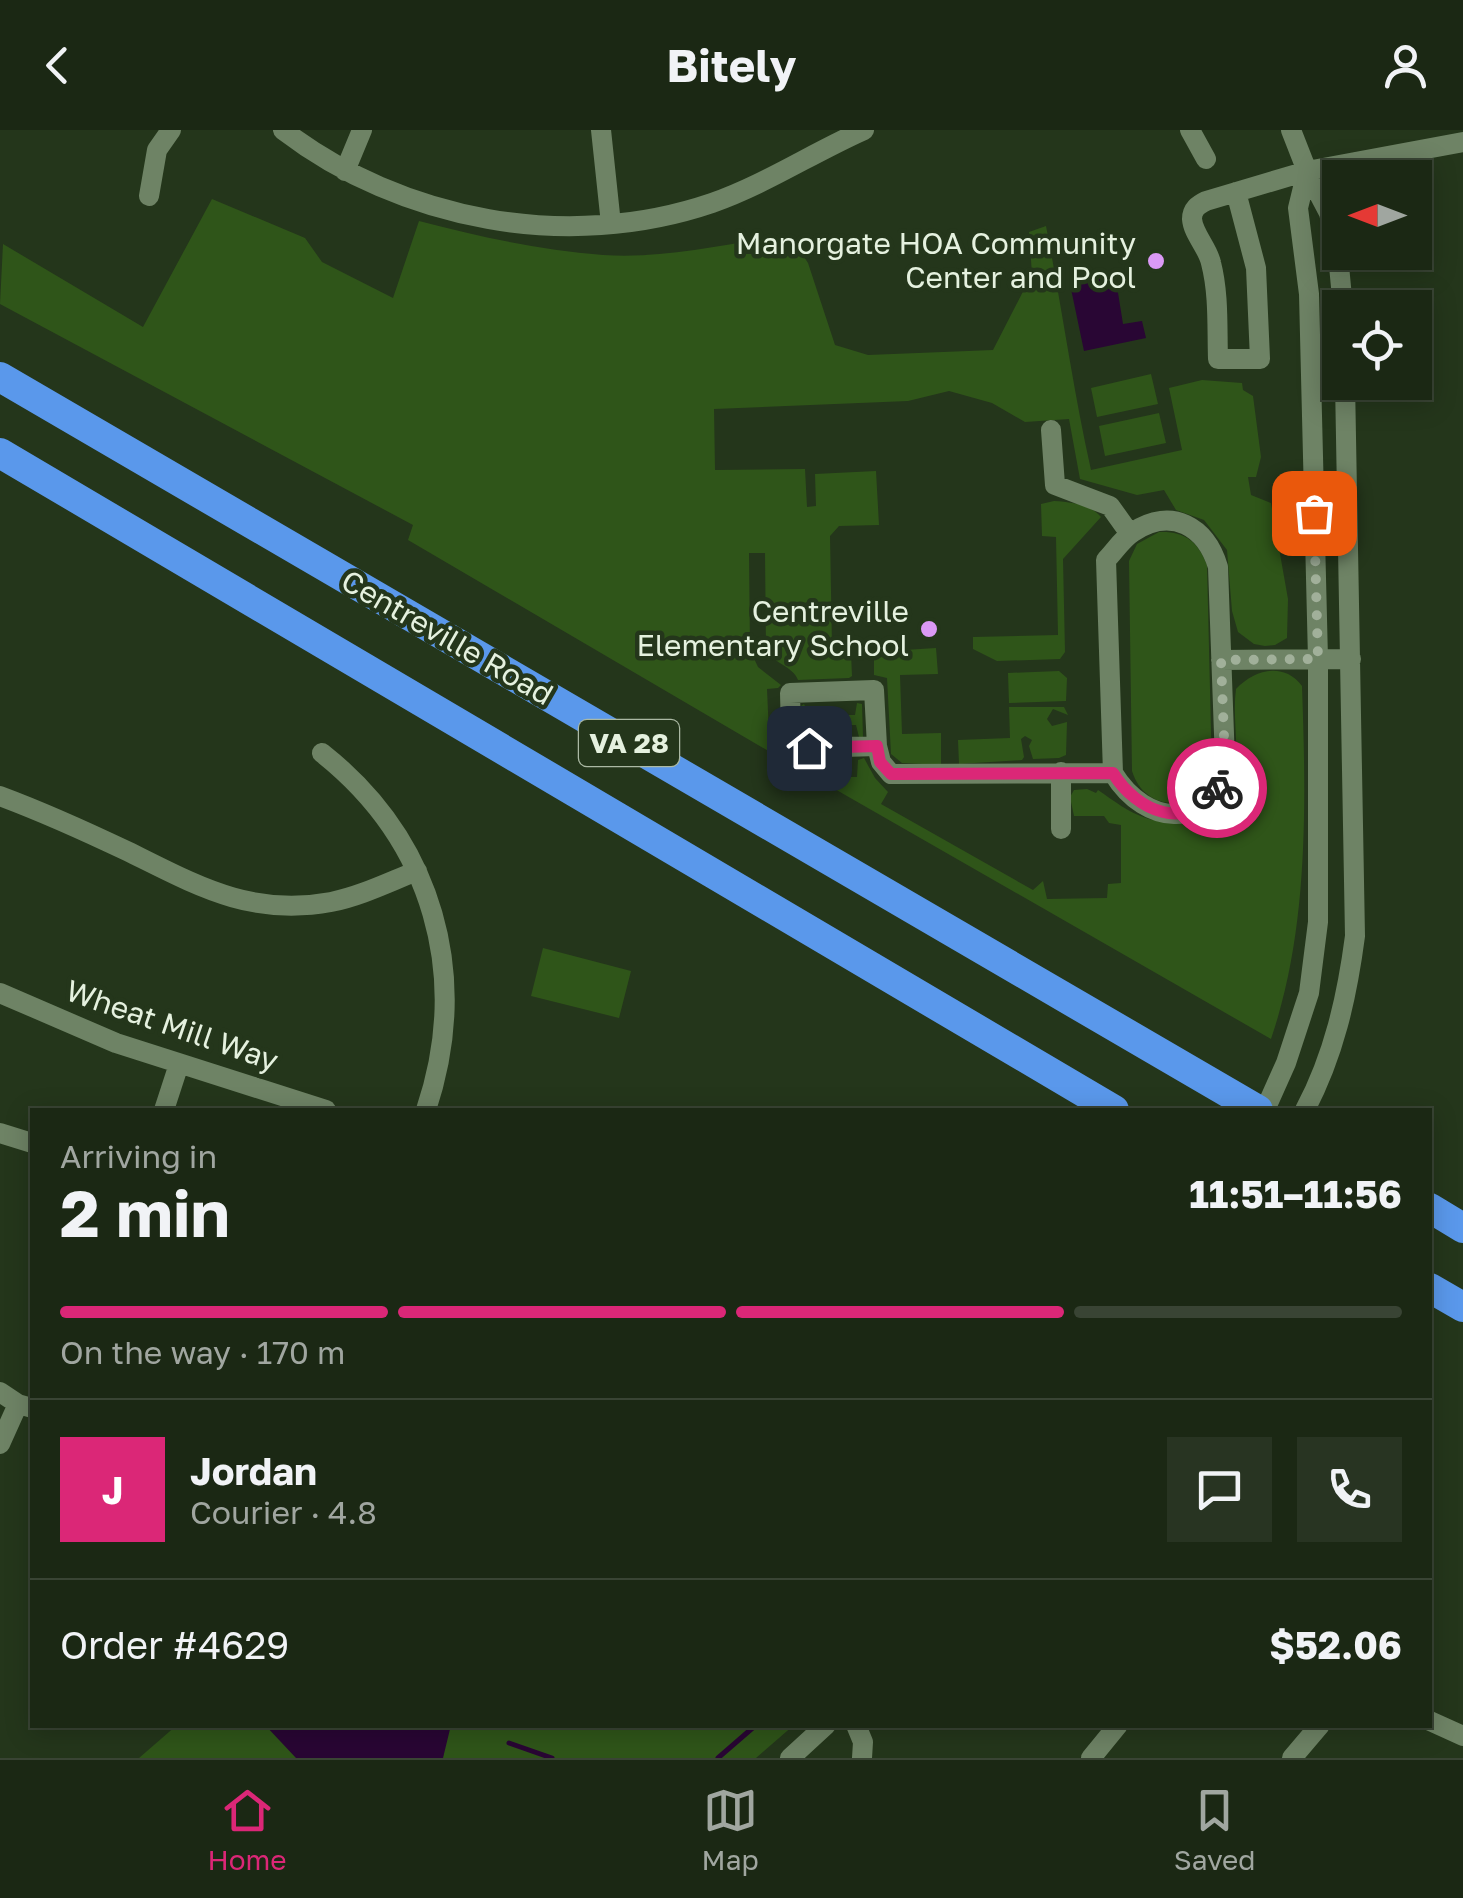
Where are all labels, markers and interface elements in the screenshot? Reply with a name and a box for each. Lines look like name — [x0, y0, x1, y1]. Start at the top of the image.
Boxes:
icon: back — [30, 38, 85, 93]
text: Bitely — [667, 38, 796, 92]
icon: person — [1378, 38, 1433, 93]
north arrow — [1322, 160, 1432, 270]
map controls — [1322, 160, 1432, 400]
place label: Manorgate HOA Community Center and Pool — [736, 225, 1136, 295]
marker: Manorgate HOA Community Center and Pool — [1145, 250, 1167, 272]
button: locate — [1322, 290, 1432, 400]
pin — [1272, 471, 1357, 556]
icon: bag — [1287, 486, 1342, 541]
street label: Centreville Road — [335, 562, 560, 712]
place label: Centreville Elementary School — [636, 593, 909, 663]
marker: Centreville Elementary School — [918, 618, 940, 640]
pin — [767, 706, 852, 791]
road number: VA 28 — [579, 720, 679, 766]
icon: home — [782, 721, 837, 776]
courier — [1167, 738, 1267, 838]
icon: bike — [1190, 761, 1245, 816]
street label: Wheat Mill Way — [61, 972, 283, 1078]
text: Arriving in — [60, 1137, 217, 1175]
text: 11:51–11:56 — [1189, 1171, 1402, 1216]
text: 2 min — [60, 1173, 230, 1251]
text: On the way · 170 m — [60, 1333, 345, 1371]
button: chat — [1167, 1437, 1272, 1542]
button: phone — [1297, 1437, 1402, 1542]
text: Jordan — [190, 1448, 317, 1493]
text: J — [102, 1467, 123, 1512]
text: Courier · 4.8 — [190, 1493, 377, 1531]
text: Order #4629 — [60, 1622, 289, 1667]
text: $52.06 — [1269, 1622, 1402, 1667]
tab: Home — [208, 1783, 287, 1876]
tab: Map — [702, 1783, 759, 1876]
tab: Saved — [1174, 1783, 1256, 1876]

